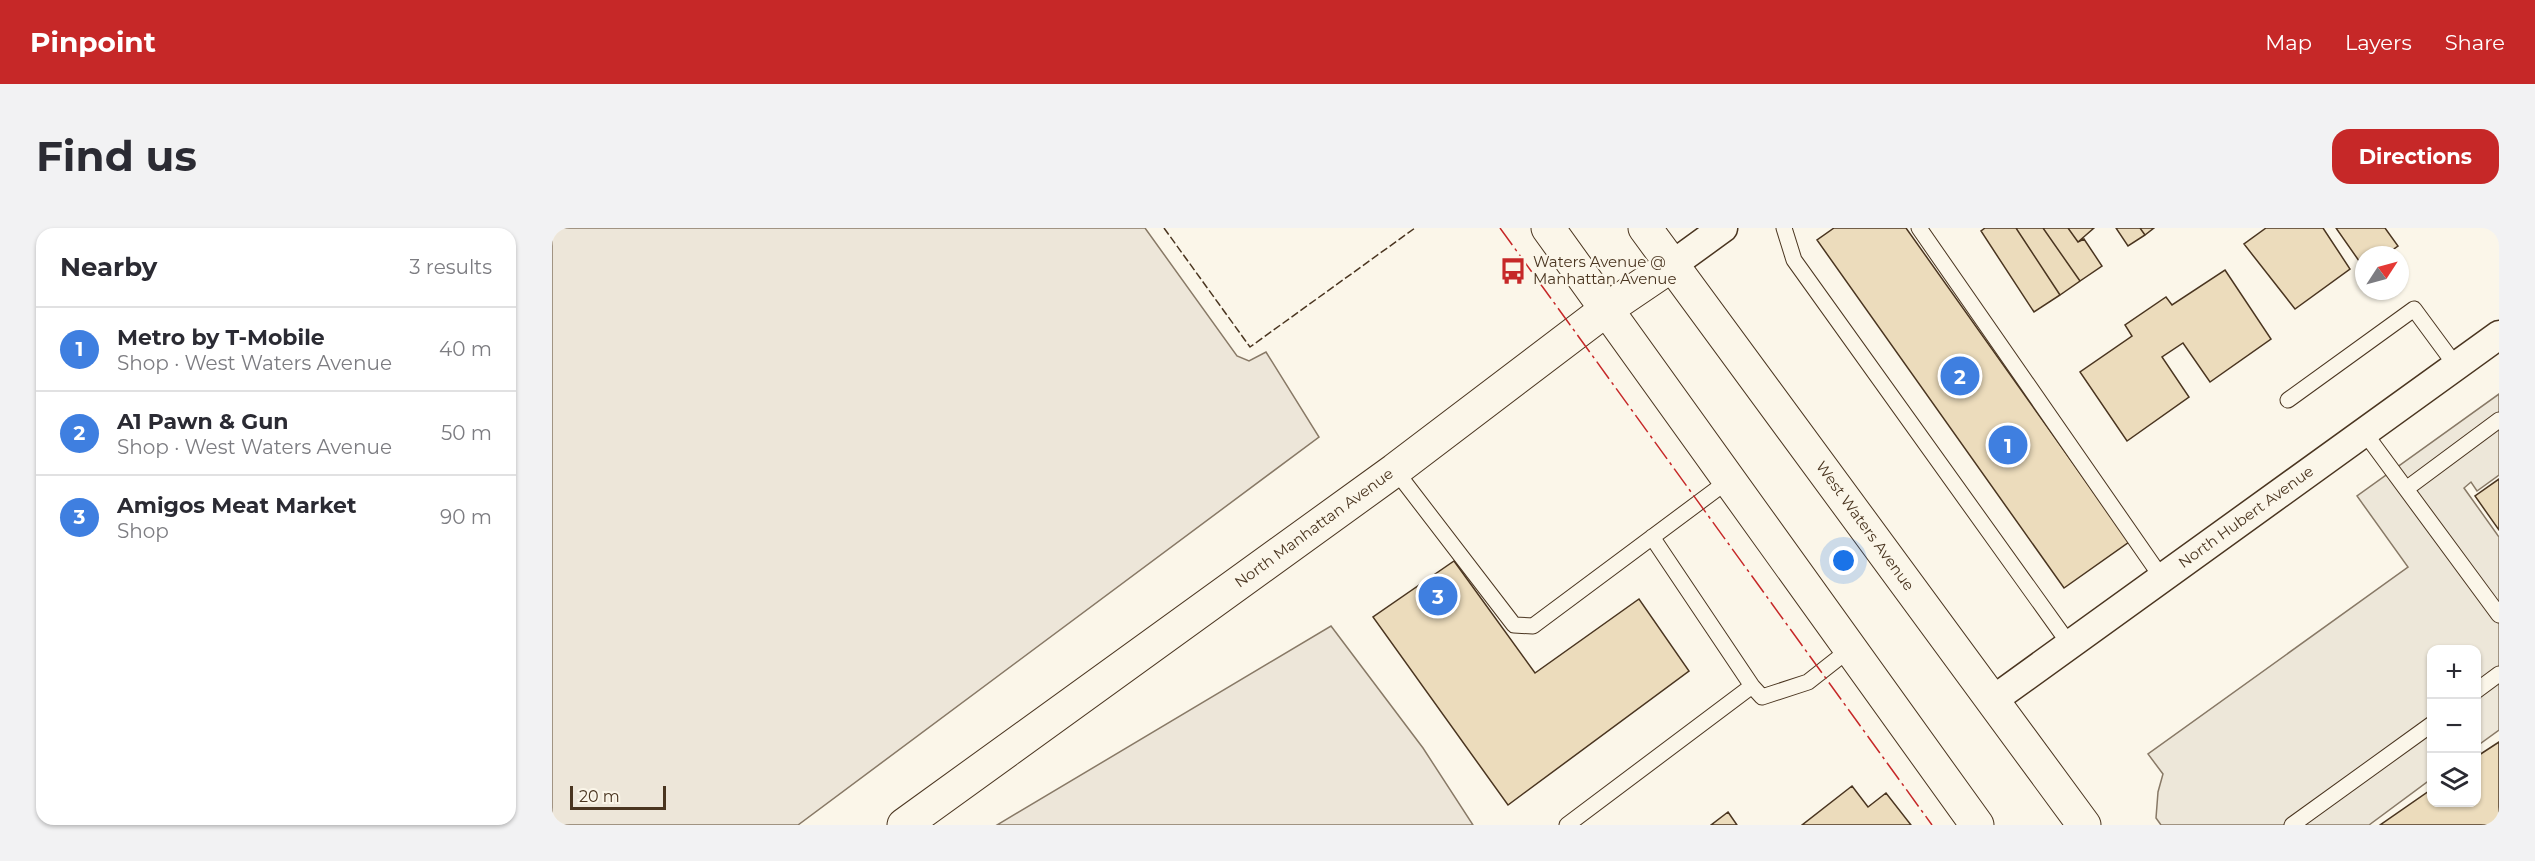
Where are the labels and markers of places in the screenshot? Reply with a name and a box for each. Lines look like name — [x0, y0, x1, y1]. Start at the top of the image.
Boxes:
place label: Waters Avenue @ Manhattan Avenue — [1533, 252, 1677, 288]
bus stop icon: Waters Avenue @ Manhattan Avenue — [1498, 256, 1528, 286]
pin: 2 — [1940, 354, 1980, 398]
pin: 1 — [1988, 422, 2028, 468]
pin: 3 — [1418, 574, 1458, 619]

